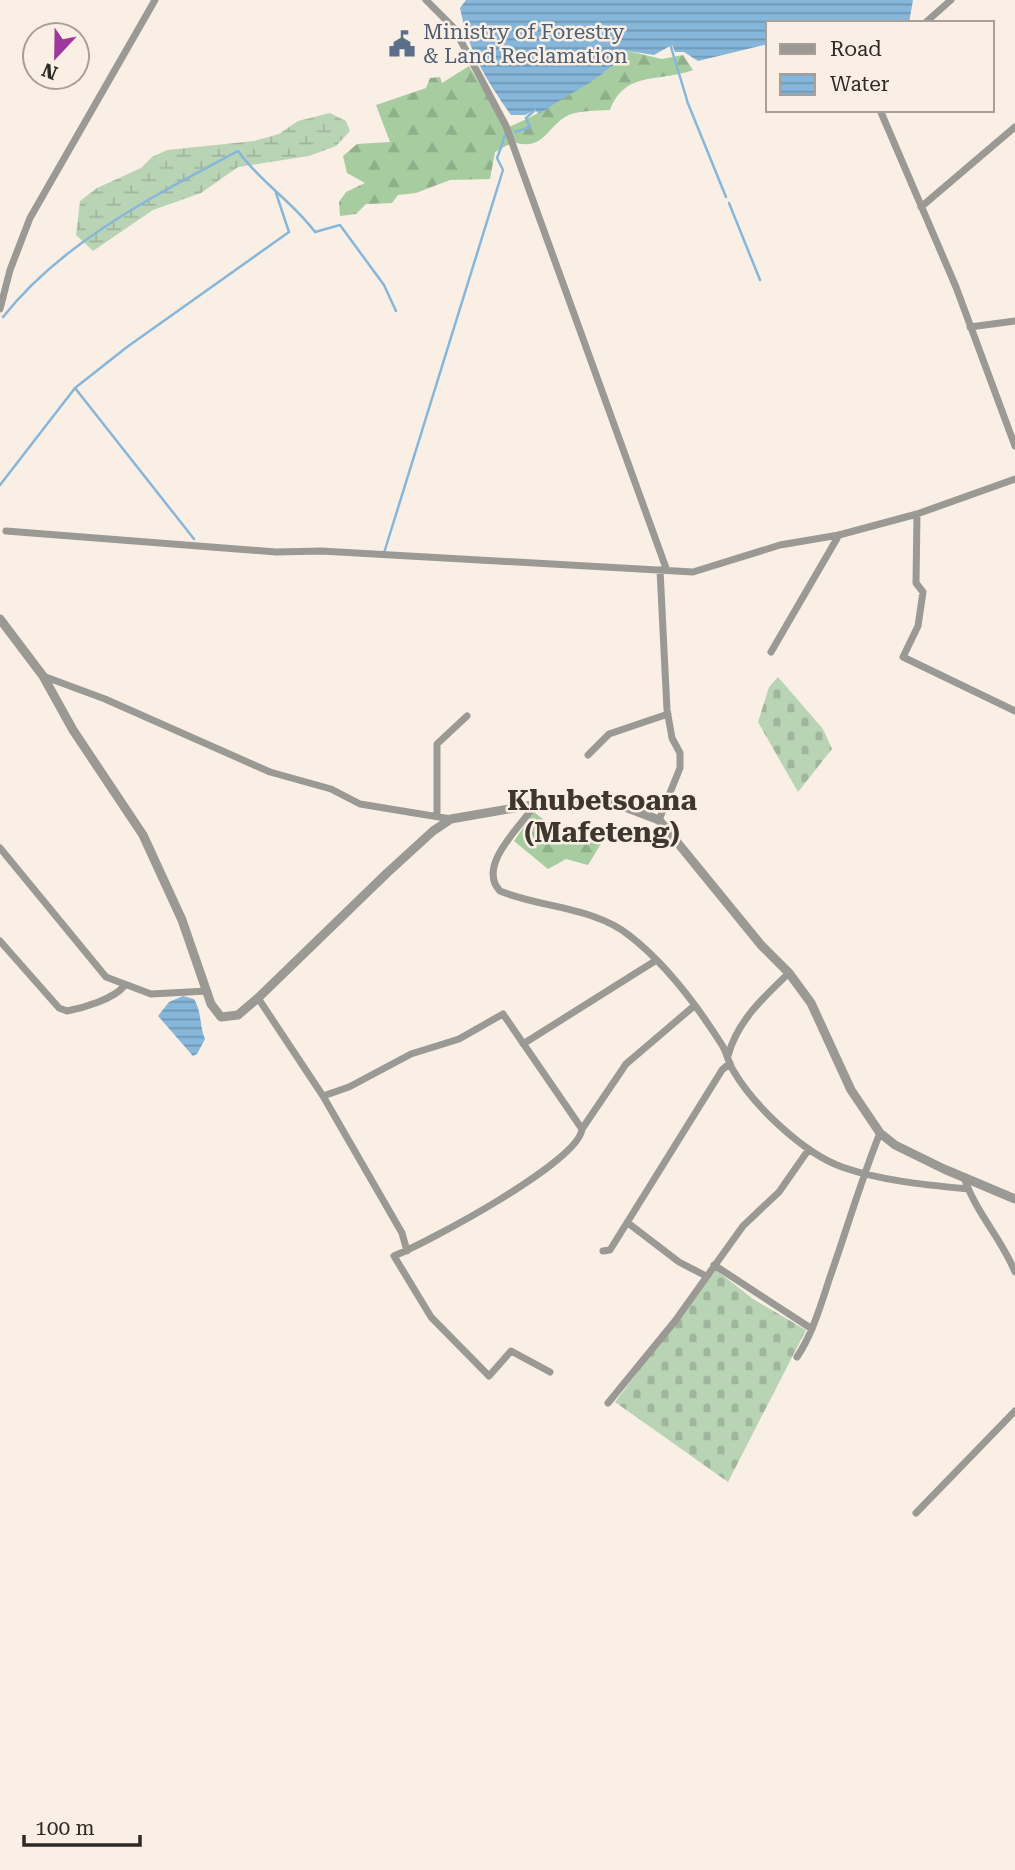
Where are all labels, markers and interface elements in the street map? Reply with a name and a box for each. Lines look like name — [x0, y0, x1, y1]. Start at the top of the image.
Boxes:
place label: Ministry of Forestry & Land Reclamation — [423, 20, 628, 68]
north arrow — [21, 21, 91, 91]
legend — [766, 21, 994, 112]
public building icon: Ministry of Forestry & Land Reclamation — [387, 29, 417, 59]
text: Road — [830, 37, 882, 61]
text: N — [38, 58, 61, 85]
text: Water — [830, 72, 890, 96]
district label: Khubetsoana (Mafeteng) — [507, 784, 697, 849]
scale bar — [24, 1804, 140, 1848]
text: 100 m — [35, 1816, 95, 1840]

